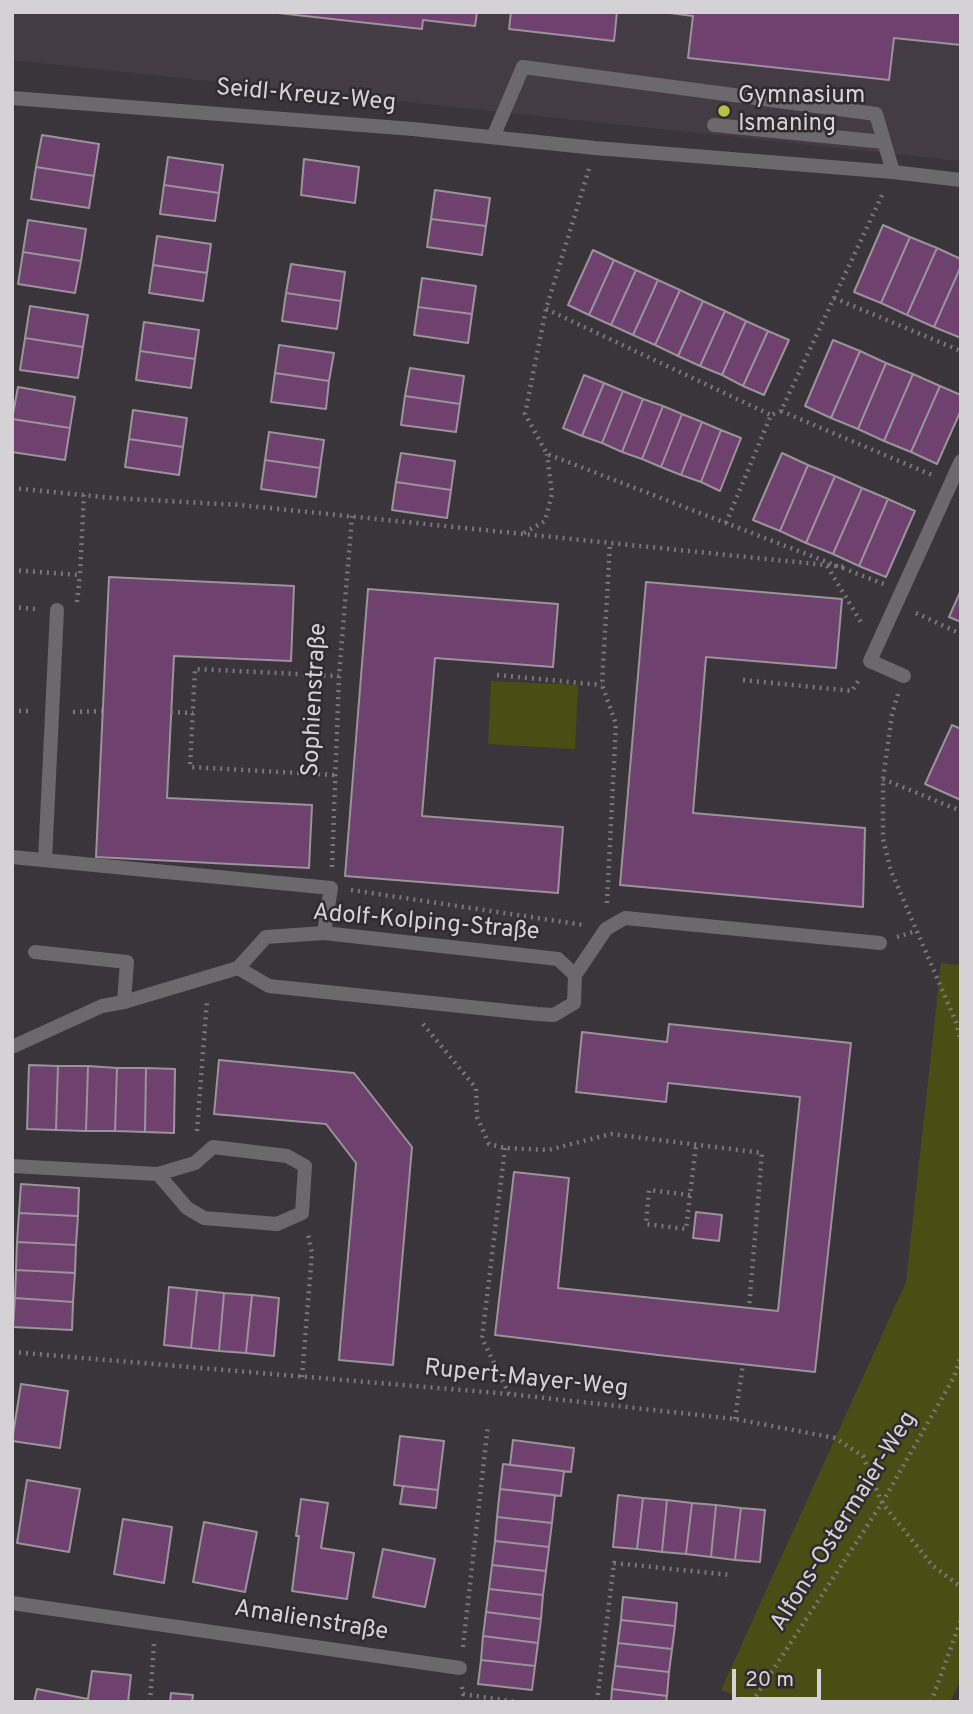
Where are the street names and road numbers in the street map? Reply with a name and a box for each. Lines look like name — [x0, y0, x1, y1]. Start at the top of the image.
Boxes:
street label: Seidl-Kreuz-Weg — [215, 75, 397, 119]
street label: Sophienstraße — [298, 622, 334, 778]
street label: Adolf-Kolping-Straße — [311, 900, 541, 948]
street label: Rupert-Mayer-Weg — [423, 1355, 629, 1405]
street label: Alfons-Ostermaier-Weg — [766, 1407, 924, 1637]
street label: Amalienstraße — [232, 1596, 390, 1648]

